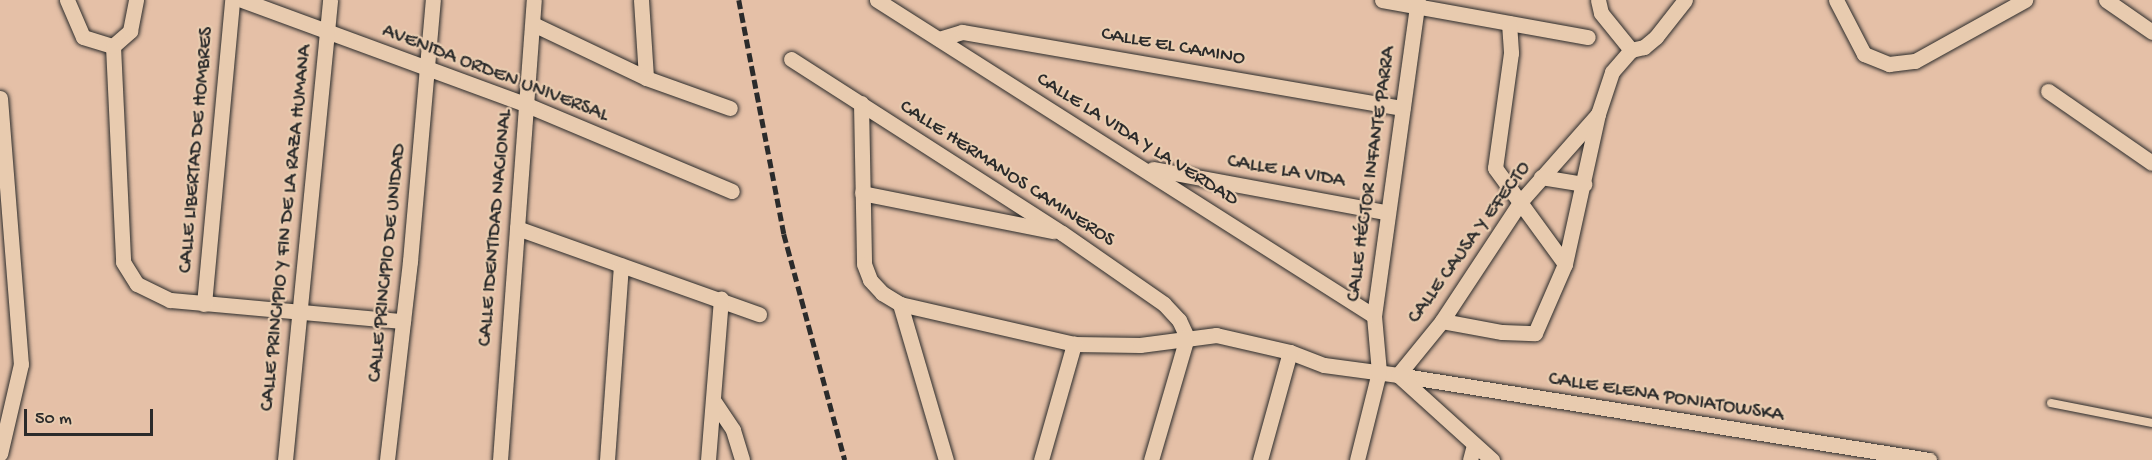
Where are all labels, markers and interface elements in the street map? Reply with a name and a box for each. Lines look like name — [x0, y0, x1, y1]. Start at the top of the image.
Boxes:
street label: AVENIDA ORDEN UNIVERSAL — [378, 20, 612, 128]
street label: CALLE EL CAMINO — [1099, 23, 1247, 71]
street label: CALLE LIBERTAD DE HOMBRES — [174, 26, 220, 274]
street label: CALLE PRINCIPIO Y FIN DE LA RAZA HUMANA — [256, 44, 318, 412]
street label: CALLE HÉCTOR INFANTE PARRA — [1342, 45, 1402, 303]
street label: CALLE LA VIDA Y LA VERDAD — [1032, 68, 1242, 212]
street label: CALLE HERMANOS CAMINEROS — [895, 95, 1119, 253]
street label: CALLE IDENTIDAD NACIONAL — [474, 109, 518, 347]
street label: CALLE PRINCIPIO DE UNIDAD — [364, 143, 412, 383]
street label: CALLE LA VIDA — [1225, 150, 1347, 194]
street label: CALLE CAUSA Y EFECTO — [1403, 157, 1537, 329]
street label: CALLE ELENA PONIATOWSKA — [1547, 368, 1785, 428]
scale bar — [27, 397, 156, 435]
text: 50 m — [35, 409, 72, 430]

